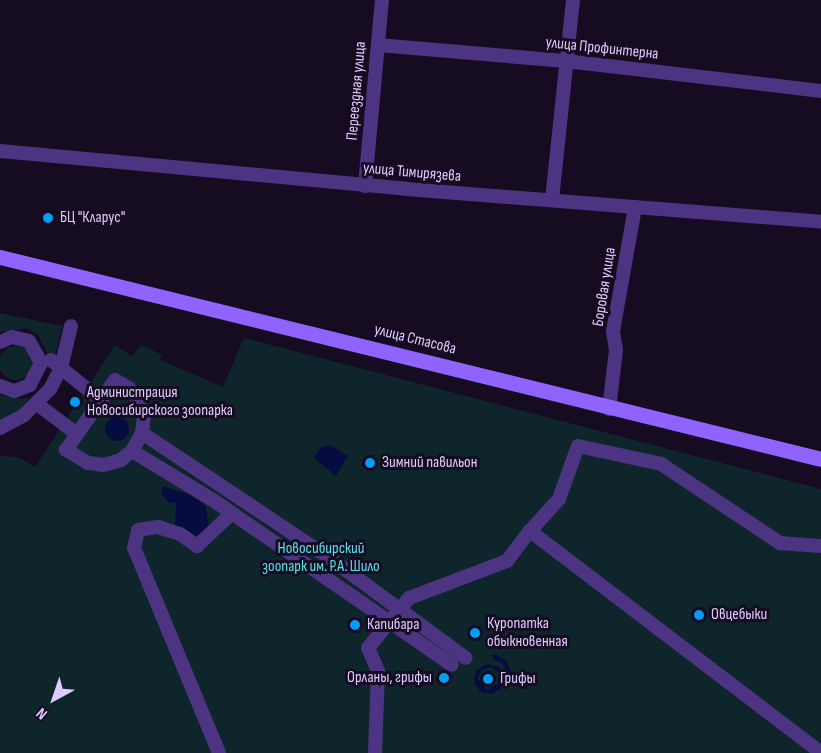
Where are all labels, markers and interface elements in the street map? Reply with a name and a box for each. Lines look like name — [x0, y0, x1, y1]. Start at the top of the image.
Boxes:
street label: улица Профинтерна — [545, 34, 659, 64]
street label: Переездная улица — [343, 41, 371, 141]
street label: улица Тимирязева — [362, 159, 462, 187]
place label: БЦ "Кларус" — [60, 208, 125, 228]
marker: БЦ "Кларус" — [41, 211, 55, 225]
street label: Боровая улица — [589, 246, 621, 328]
street label: улица Стасова — [372, 321, 458, 359]
place label: Администрация Новосибирского зоопарка — [87, 383, 233, 421]
marker: Администрация Новосибирского зоопарка — [68, 395, 82, 409]
place label: Зимний павильон — [382, 453, 477, 473]
marker: Зимний павильон — [363, 456, 377, 470]
park label: Новосибирский зоопарк им. Р.А. Шило — [262, 539, 380, 577]
place label: Овцебыки — [711, 605, 767, 625]
marker: Овцебыки — [692, 608, 706, 622]
place label: Куропатка обыкновенная — [487, 614, 568, 652]
place label: Капибара — [367, 615, 419, 635]
marker: Капибара — [348, 618, 362, 632]
marker: Куропатка обыкновенная — [468, 626, 482, 640]
place label: Орланы, грифы — [347, 668, 432, 688]
north arrow — [24, 669, 84, 729]
place label: Грифы — [500, 669, 536, 689]
marker: Орланы, грифы — [437, 671, 451, 685]
marker: Грифы — [481, 672, 495, 686]
text: N — [33, 703, 51, 723]

